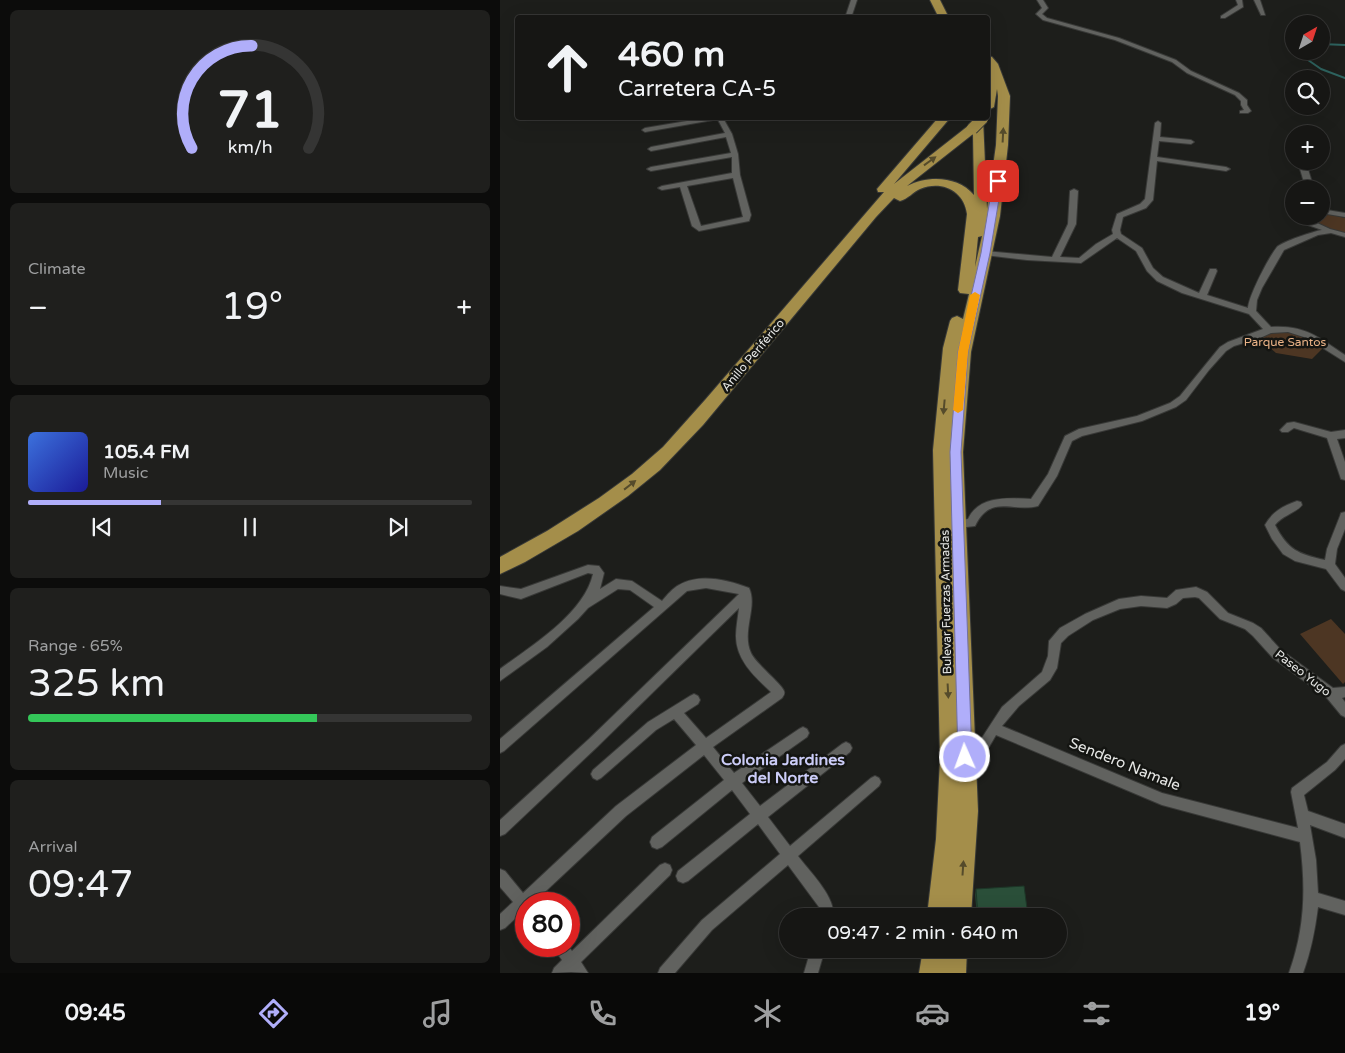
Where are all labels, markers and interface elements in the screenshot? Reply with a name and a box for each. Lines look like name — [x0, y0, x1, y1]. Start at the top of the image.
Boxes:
north arrow — [1285, 15, 1330, 60]
map controls — [1285, 15, 1330, 225]
text: 460 m — [618, 34, 725, 76]
icon: ahead — [535, 35, 600, 100]
button: search — [1285, 70, 1330, 115]
text: Carretera CA-5 — [618, 76, 776, 102]
text: 71 — [217, 79, 283, 142]
button: + — [1285, 125, 1330, 170]
one-way arrow — [999, 127, 1007, 143]
text: km/h — [228, 137, 272, 158]
one-way arrow — [924, 156, 937, 166]
pin — [977, 160, 1019, 202]
icon: arrive — [984, 167, 1012, 195]
button: − — [1285, 180, 1330, 225]
text: Climate — [28, 259, 86, 279]
text: 19° — [221, 284, 283, 330]
text: − — [28, 291, 48, 325]
text: + — [456, 291, 472, 325]
street label: Anillo Periférico — [719, 316, 787, 394]
park label: Parque Santos — [1244, 335, 1327, 349]
one-way arrow — [940, 399, 948, 415]
text: 105.4 FM — [103, 441, 190, 463]
text: Music — [103, 463, 148, 483]
one-way arrow — [623, 479, 636, 490]
icon: previous — [88, 513, 116, 541]
icon: pause — [236, 513, 264, 541]
icon: next — [384, 513, 412, 541]
street label: Bulevar Fuerzas Armadas — [938, 529, 954, 674]
text: Range · 65% — [28, 636, 123, 656]
street label: Paseo Yugo — [1272, 647, 1334, 699]
text: 325 km — [28, 661, 165, 707]
one-way arrow — [944, 684, 952, 700]
position arrow — [938, 730, 990, 782]
street label: Sendero Namale — [1067, 734, 1183, 794]
district label: Colonia Jardines del Norte — [721, 750, 845, 788]
text: Arrival — [28, 837, 77, 857]
one-way arrow — [959, 859, 967, 875]
text: 09:47 — [28, 862, 133, 908]
speed limit sign: 80 — [515, 892, 580, 957]
text: 09:47 · 2 min · 640 m — [827, 922, 1019, 944]
icon: directions — [256, 996, 291, 1031]
icon: music — [420, 996, 455, 1031]
icon: phone — [585, 996, 620, 1031]
icon: climate — [750, 996, 785, 1031]
icon: car — [915, 996, 950, 1031]
icon: filters — [1079, 996, 1114, 1031]
text: 09:45 — [65, 1000, 126, 1026]
text: 19° — [1244, 1000, 1280, 1026]

